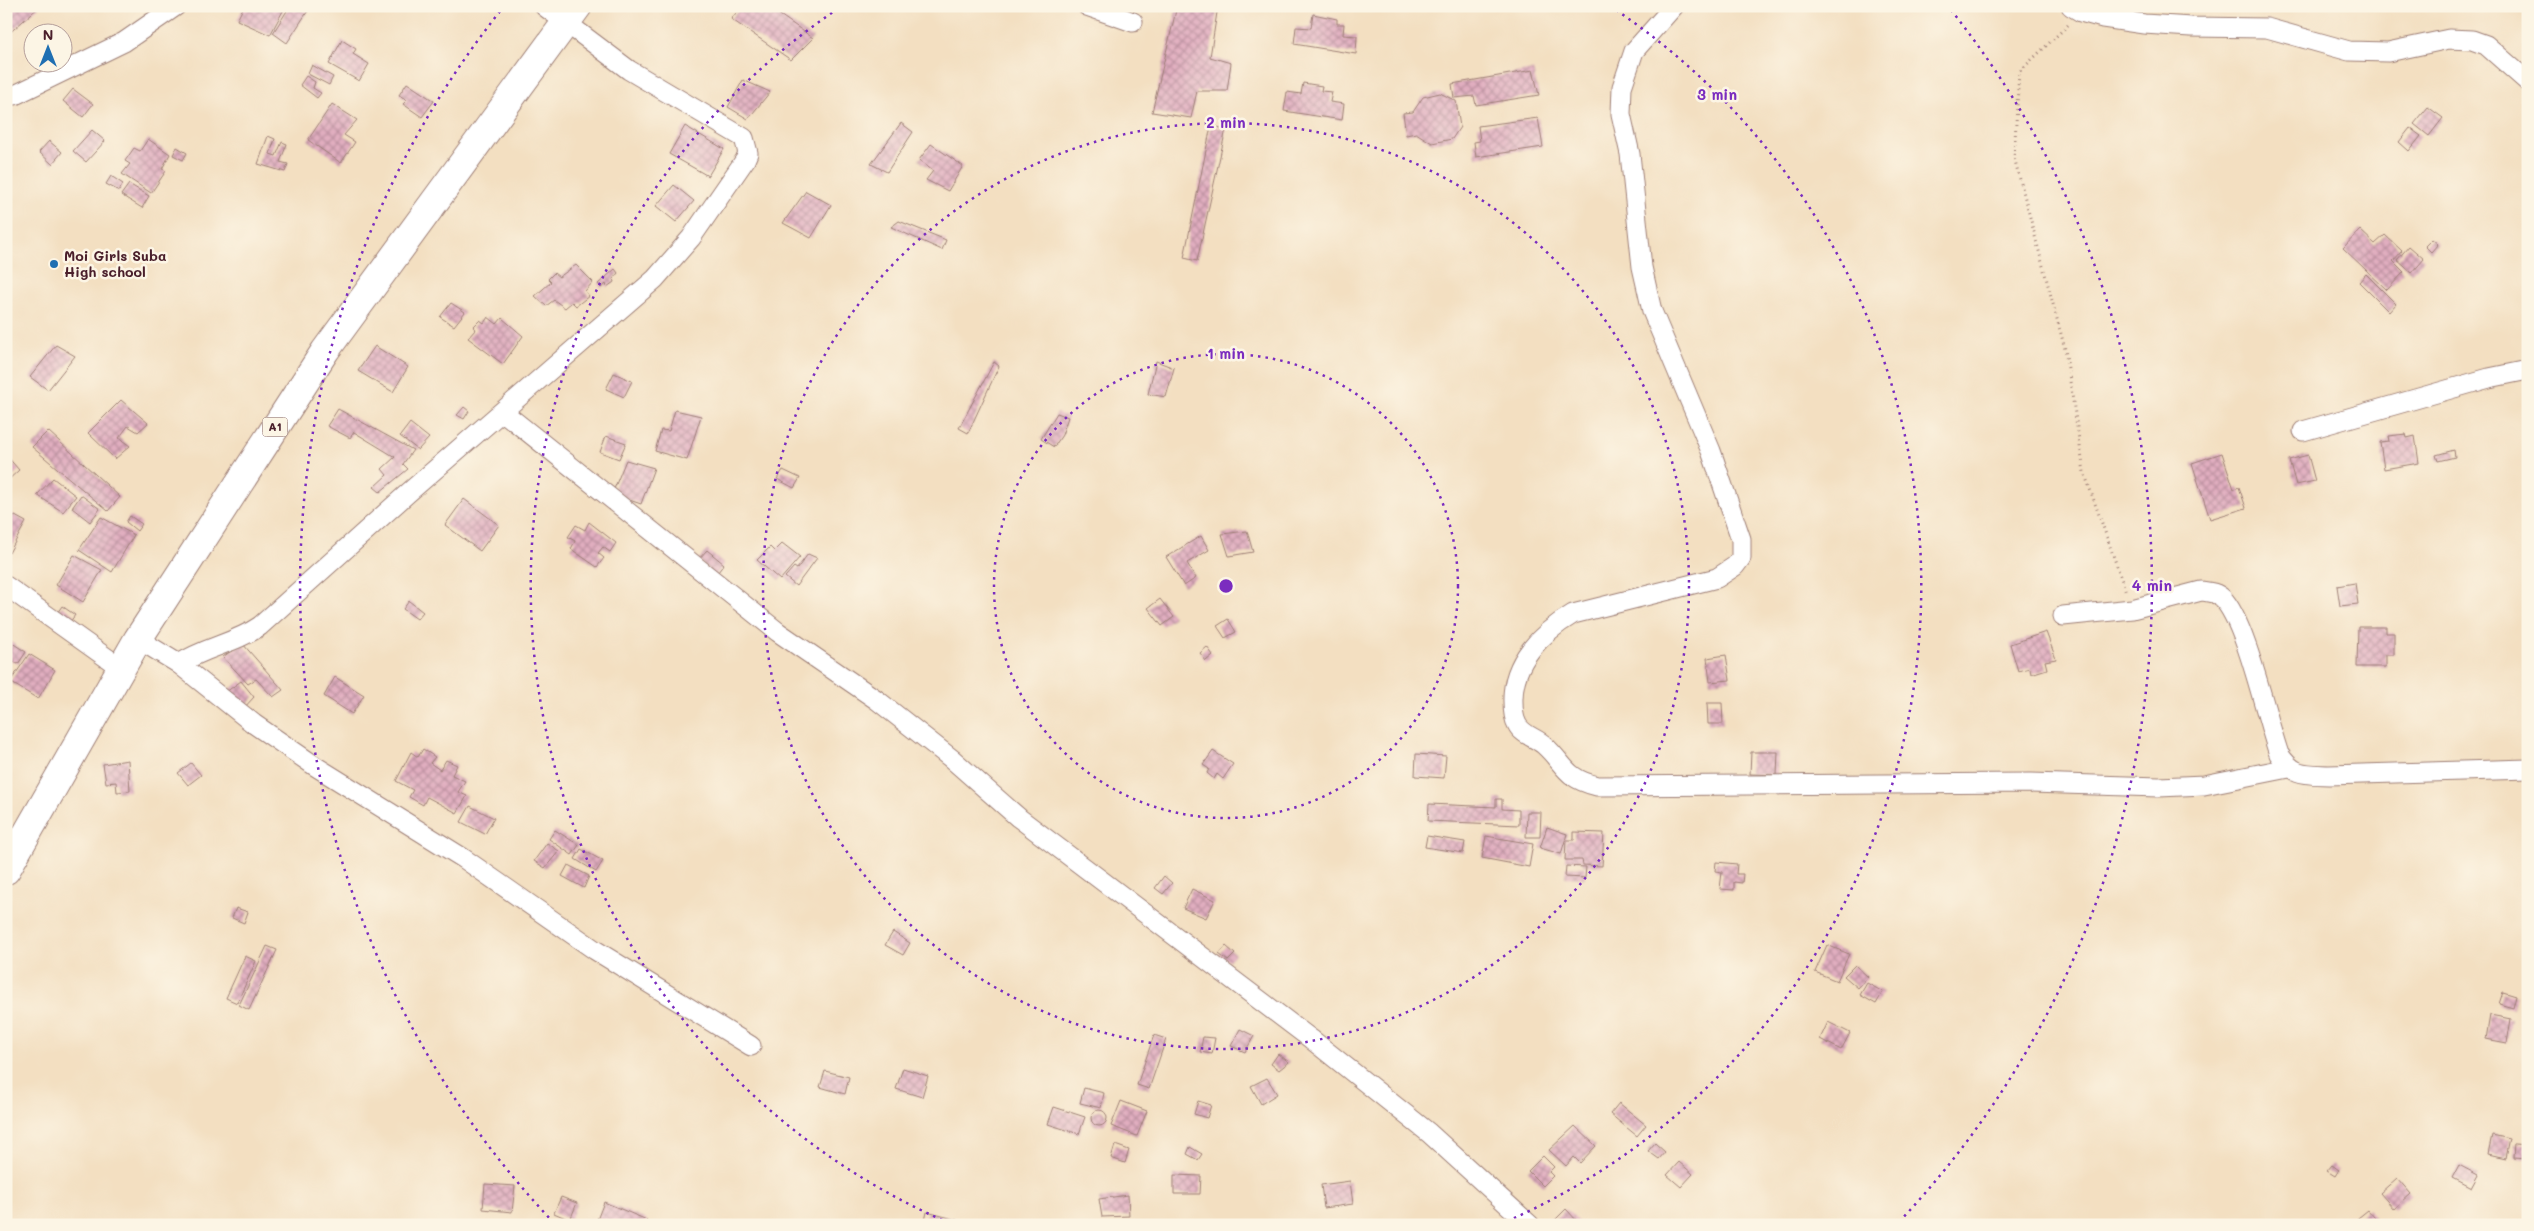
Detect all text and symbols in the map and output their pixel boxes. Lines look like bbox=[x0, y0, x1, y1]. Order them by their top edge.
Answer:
north arrow bbox=[22, 22, 72, 72]
text: N bbox=[43, 25, 53, 44]
text: 3 min bbox=[1697, 84, 1737, 104]
text: 2 min bbox=[1206, 112, 1246, 132]
place label: Moi Girls Suba High school bbox=[64, 246, 167, 281]
marker: Moi Girls Suba High school bbox=[48, 258, 60, 270]
text: 1 min bbox=[1207, 343, 1245, 363]
road number: A1 bbox=[262, 418, 288, 437]
text: 4 min bbox=[2132, 575, 2172, 595]
centre of rings bbox=[1217, 577, 1235, 595]

